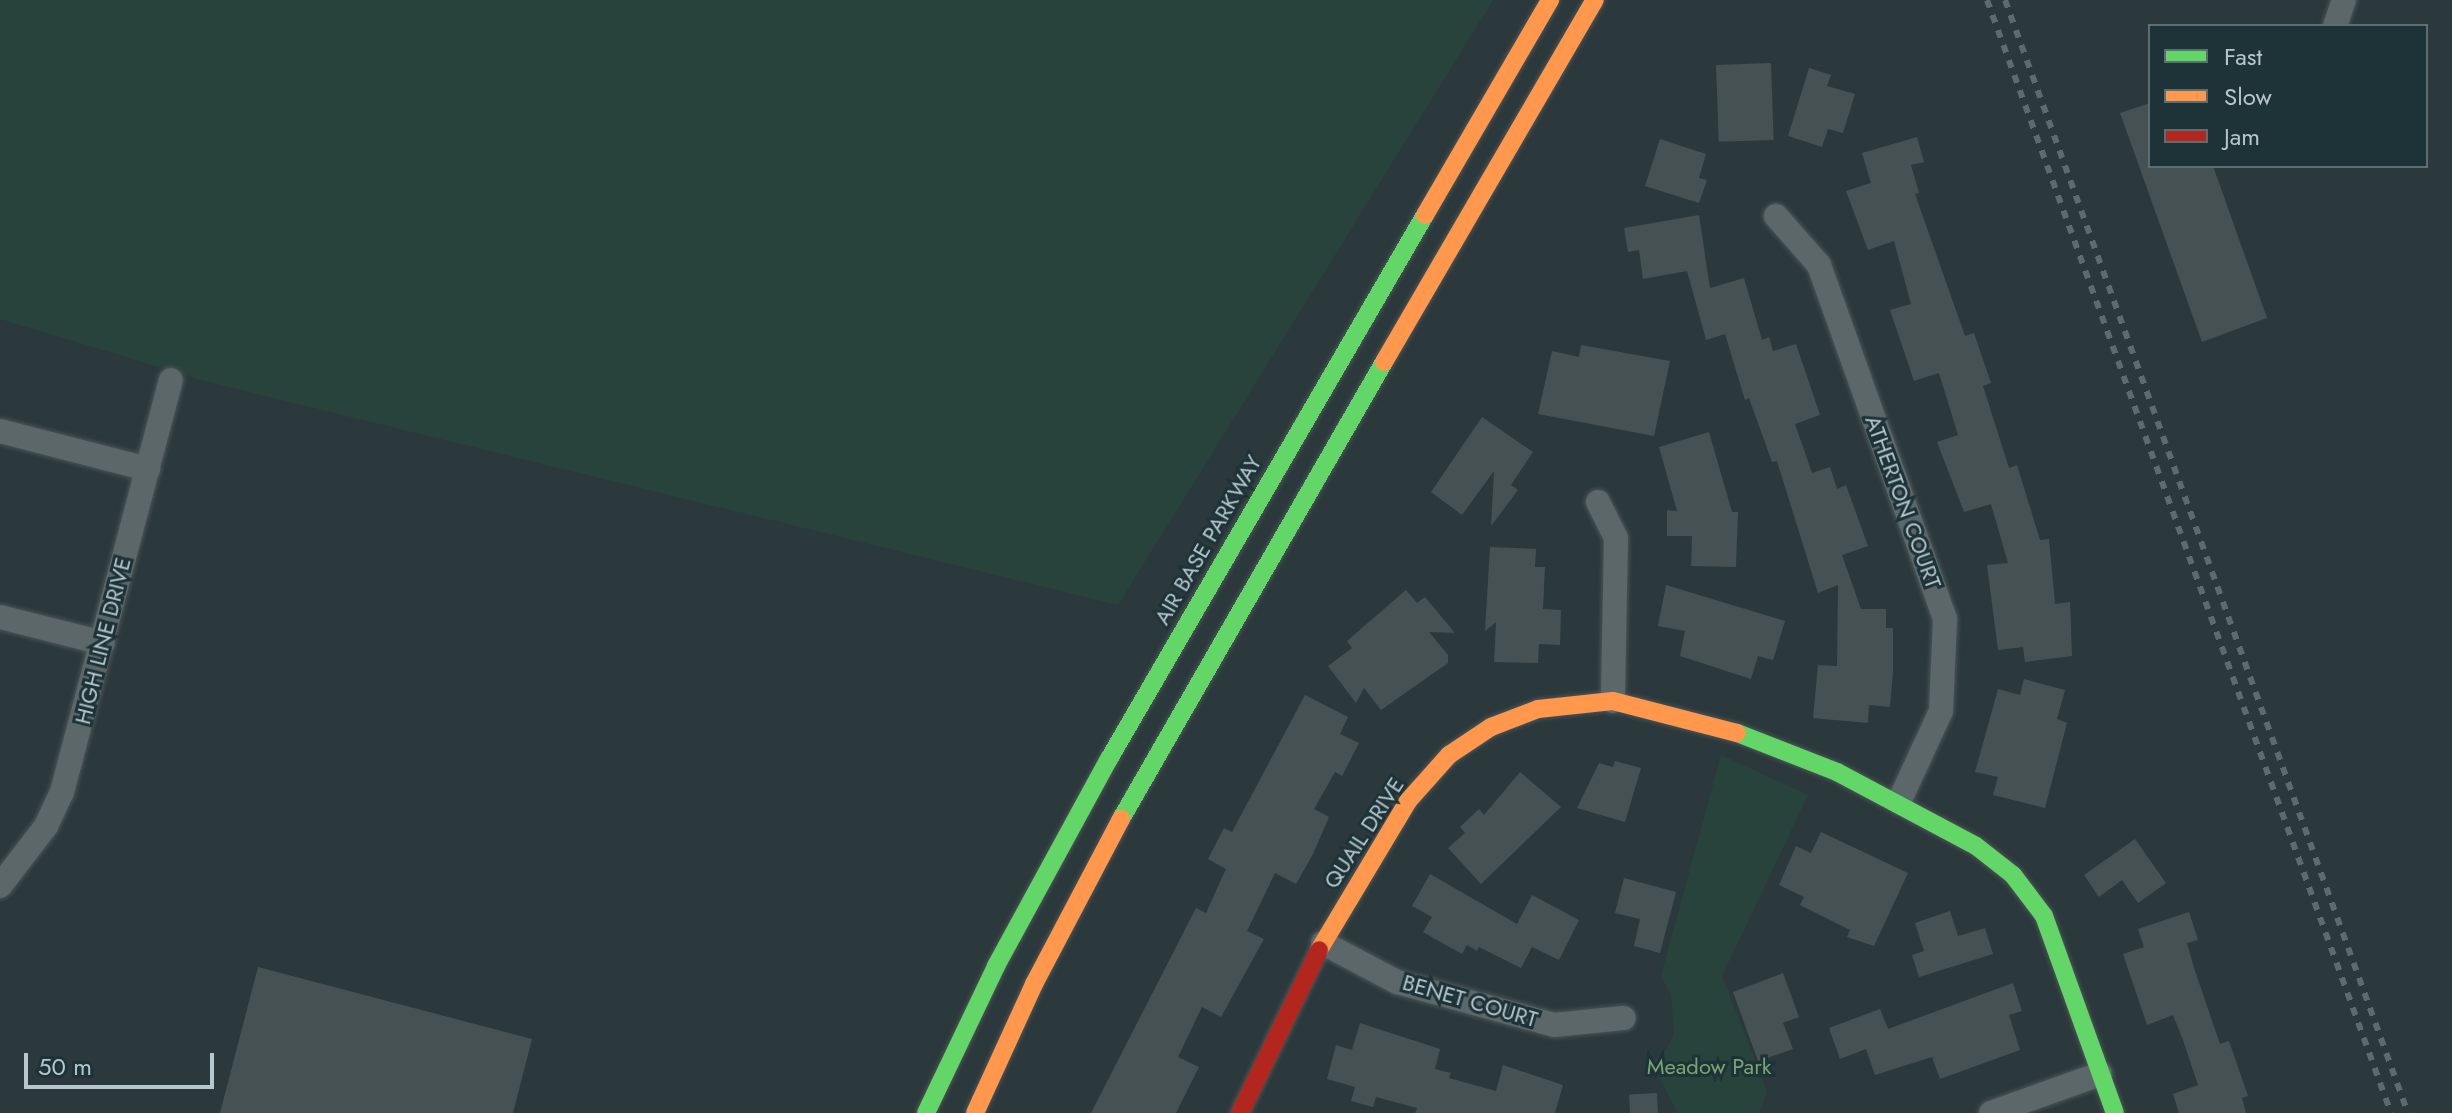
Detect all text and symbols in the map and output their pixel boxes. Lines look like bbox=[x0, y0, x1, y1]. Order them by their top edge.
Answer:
legend bbox=[2148, 24, 2428, 168]
text: Fast bbox=[2224, 39, 2262, 74]
text: Slow bbox=[2224, 79, 2272, 114]
text: Jam bbox=[2224, 119, 2260, 154]
street label: ATHERTON COURT bbox=[1859, 412, 1947, 592]
street label: AIR BASE PARKWAY bbox=[1149, 451, 1267, 629]
street label: HIGH LINE DRIVE bbox=[70, 555, 136, 727]
street label: QUAIL DRIVE bbox=[1318, 773, 1410, 893]
street label: BENET COURT bbox=[1399, 969, 1541, 1033]
scale bar bbox=[28, 1037, 218, 1087]
text: 50 m bbox=[38, 1049, 92, 1084]
park label: Meadow Park bbox=[1647, 1054, 1771, 1080]

